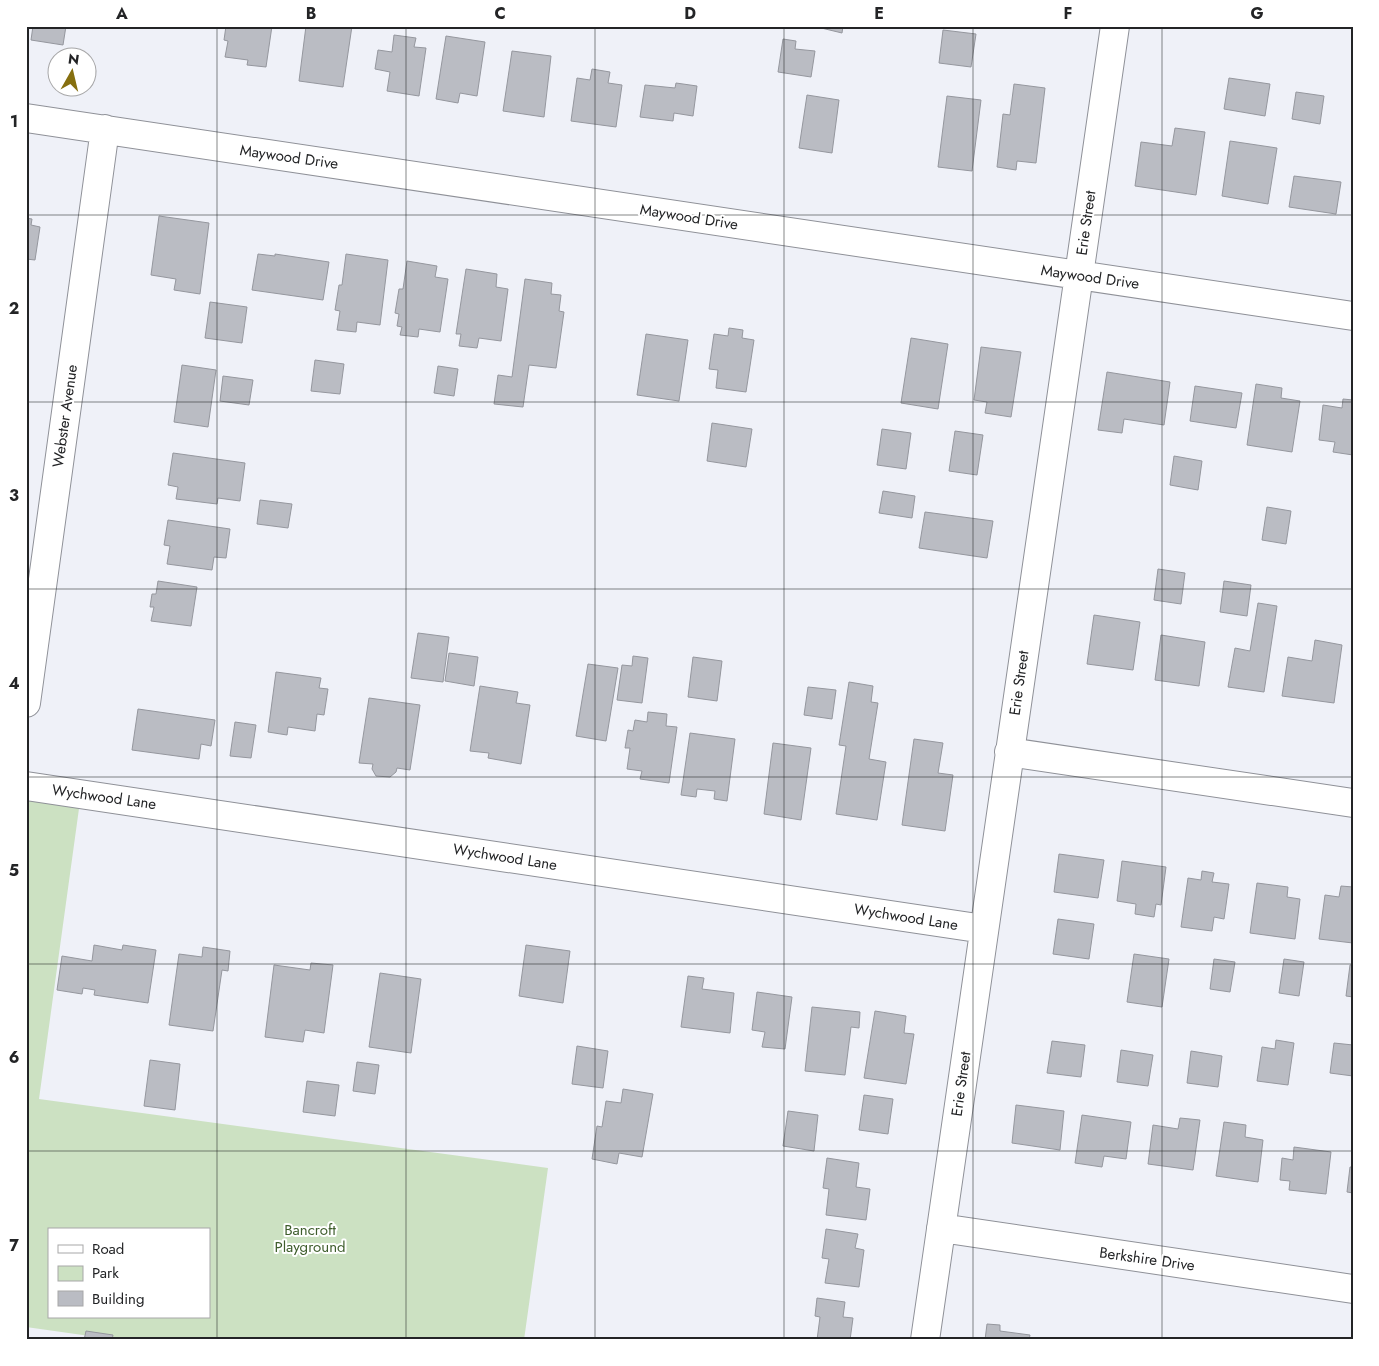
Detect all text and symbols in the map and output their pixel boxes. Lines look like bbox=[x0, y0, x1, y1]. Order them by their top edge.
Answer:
text: A bbox=[115, 2, 128, 25]
text: B bbox=[306, 2, 316, 25]
text: C bbox=[494, 2, 506, 25]
text: D bbox=[684, 2, 696, 25]
text: E bbox=[874, 2, 884, 25]
text: F bbox=[1064, 2, 1072, 25]
text: G bbox=[1250, 2, 1264, 25]
north arrow bbox=[48, 48, 98, 98]
text: N bbox=[67, 48, 81, 70]
text: 1 bbox=[10, 110, 18, 133]
street label: Maywood Drive bbox=[238, 139, 340, 175]
street label: Erie Street bbox=[1071, 189, 1101, 257]
street label: Maywood Drive bbox=[638, 198, 740, 236]
street label: Maywood Drive bbox=[1039, 259, 1141, 295]
text: 2 bbox=[9, 297, 19, 320]
street label: Webster Avenue bbox=[47, 363, 83, 469]
text: 3 bbox=[9, 484, 19, 507]
street label: Erie Street bbox=[1004, 649, 1034, 717]
text: 4 bbox=[8, 672, 20, 695]
street label: Wychwood Lane bbox=[50, 779, 158, 815]
street label: Wychwood Lane bbox=[451, 838, 559, 876]
text: 5 bbox=[9, 859, 19, 882]
street label: Wychwood Lane bbox=[852, 898, 960, 936]
text: 6 bbox=[9, 1046, 19, 1069]
street label: Erie Street bbox=[946, 1050, 976, 1118]
park label: Bancroft Playground bbox=[274, 1219, 346, 1258]
legend bbox=[48, 1228, 210, 1318]
text: 7 bbox=[9, 1234, 19, 1257]
text: Road bbox=[92, 1238, 124, 1260]
street label: Berkshire Drive bbox=[1098, 1241, 1196, 1277]
text: Park bbox=[92, 1262, 119, 1284]
text: Building bbox=[92, 1288, 144, 1310]

